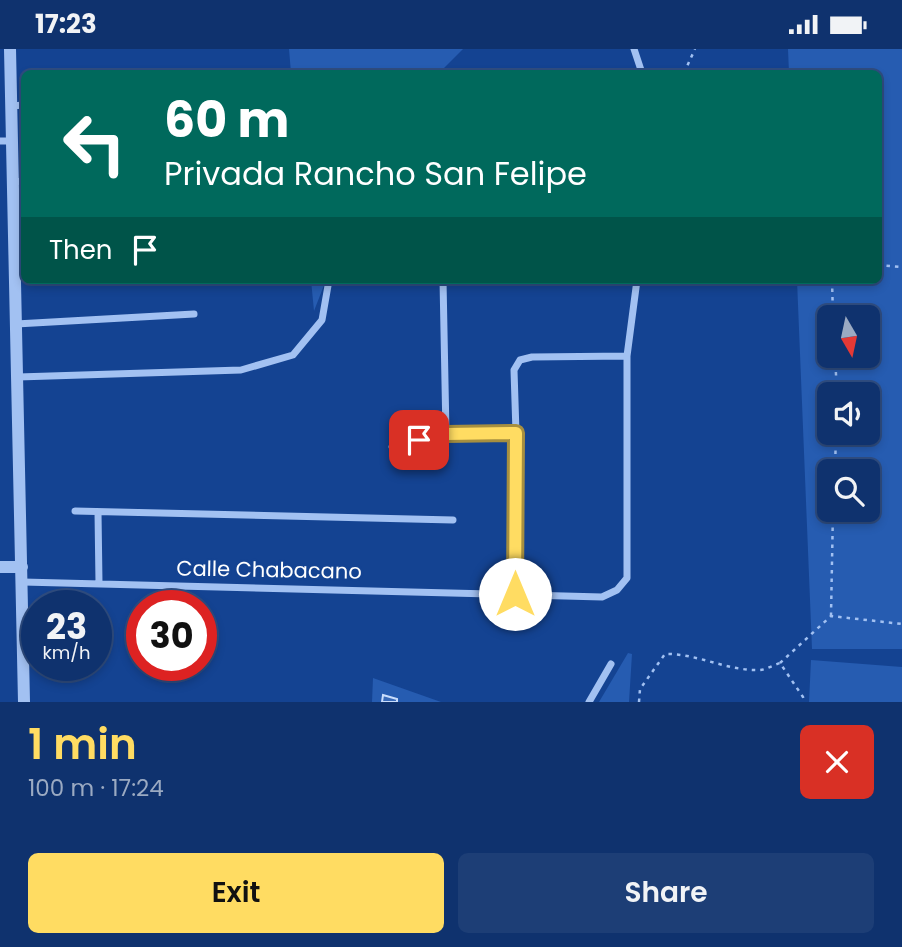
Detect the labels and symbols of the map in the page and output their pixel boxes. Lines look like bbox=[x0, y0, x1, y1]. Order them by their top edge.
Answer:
north arrow bbox=[817, 305, 880, 367]
pin bbox=[389, 410, 449, 470]
street label: Calle Chabacano bbox=[176, 553, 362, 586]
position arrow bbox=[478, 557, 552, 631]
speed limit sign: 30 bbox=[126, 590, 217, 681]

